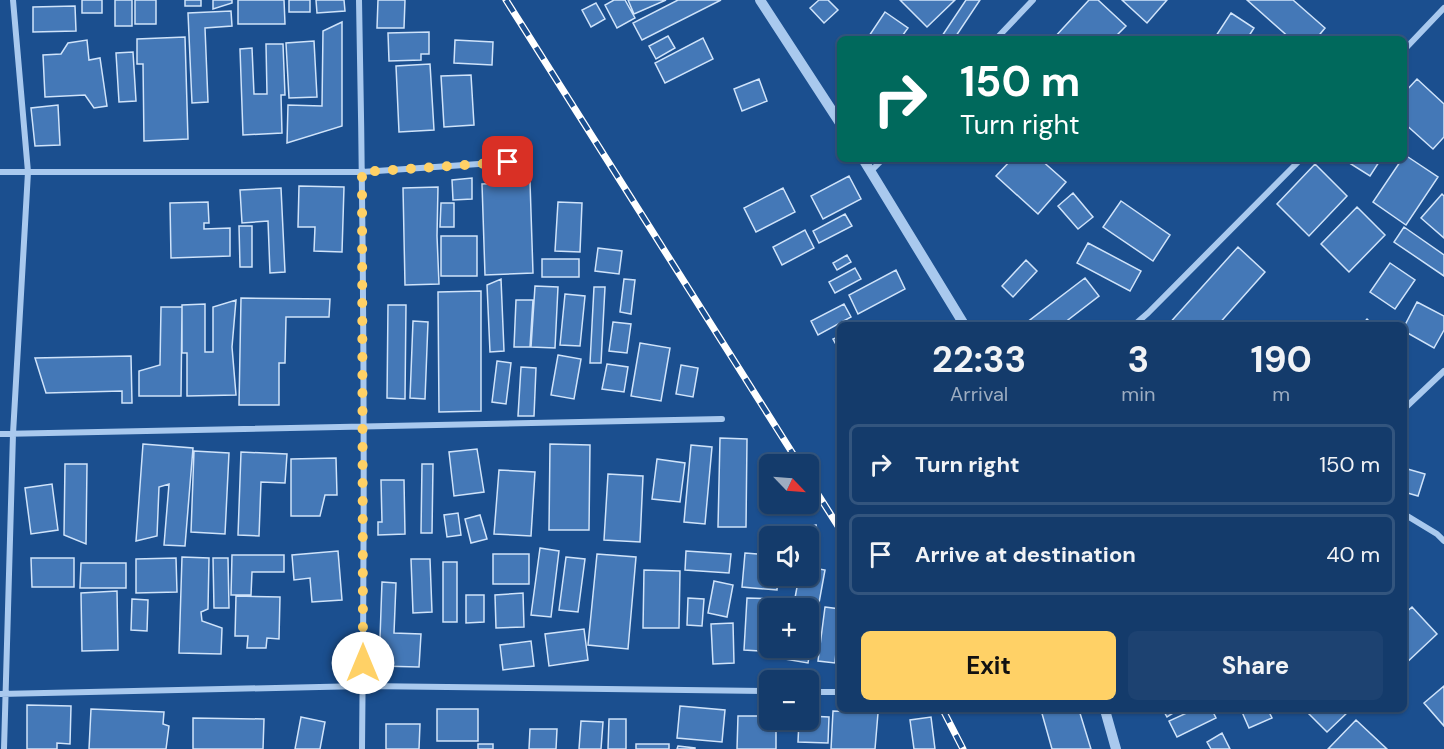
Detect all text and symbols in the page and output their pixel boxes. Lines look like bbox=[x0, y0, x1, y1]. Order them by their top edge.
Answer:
text: 150 m bbox=[960, 54, 1080, 109]
icon: right bbox=[861, 60, 939, 138]
text: Turn right bbox=[960, 107, 1080, 142]
pin bbox=[482, 136, 533, 187]
icon: arrive bbox=[491, 145, 524, 178]
text: 22:33 bbox=[932, 336, 1026, 383]
text: 3 bbox=[1128, 336, 1149, 383]
text: 190 bbox=[1251, 336, 1312, 383]
text: Arrival bbox=[950, 381, 1008, 407]
text: min bbox=[1121, 381, 1155, 407]
text: m bbox=[1272, 381, 1290, 407]
icon: right bbox=[864, 448, 897, 481]
text: Turn right bbox=[915, 450, 1020, 479]
text: 150 m bbox=[1319, 450, 1380, 479]
north arrow bbox=[759, 454, 819, 514]
map controls bbox=[759, 454, 819, 730]
button: sound bbox=[759, 526, 819, 586]
icon: arrive bbox=[864, 538, 897, 571]
text: Arrive at destination bbox=[915, 540, 1136, 569]
text: 40 m bbox=[1326, 540, 1380, 569]
button: + bbox=[759, 598, 819, 658]
position arrow bbox=[331, 631, 395, 695]
button: Exit bbox=[861, 631, 1116, 700]
button: Share bbox=[1128, 631, 1383, 700]
button: − bbox=[759, 670, 819, 730]

